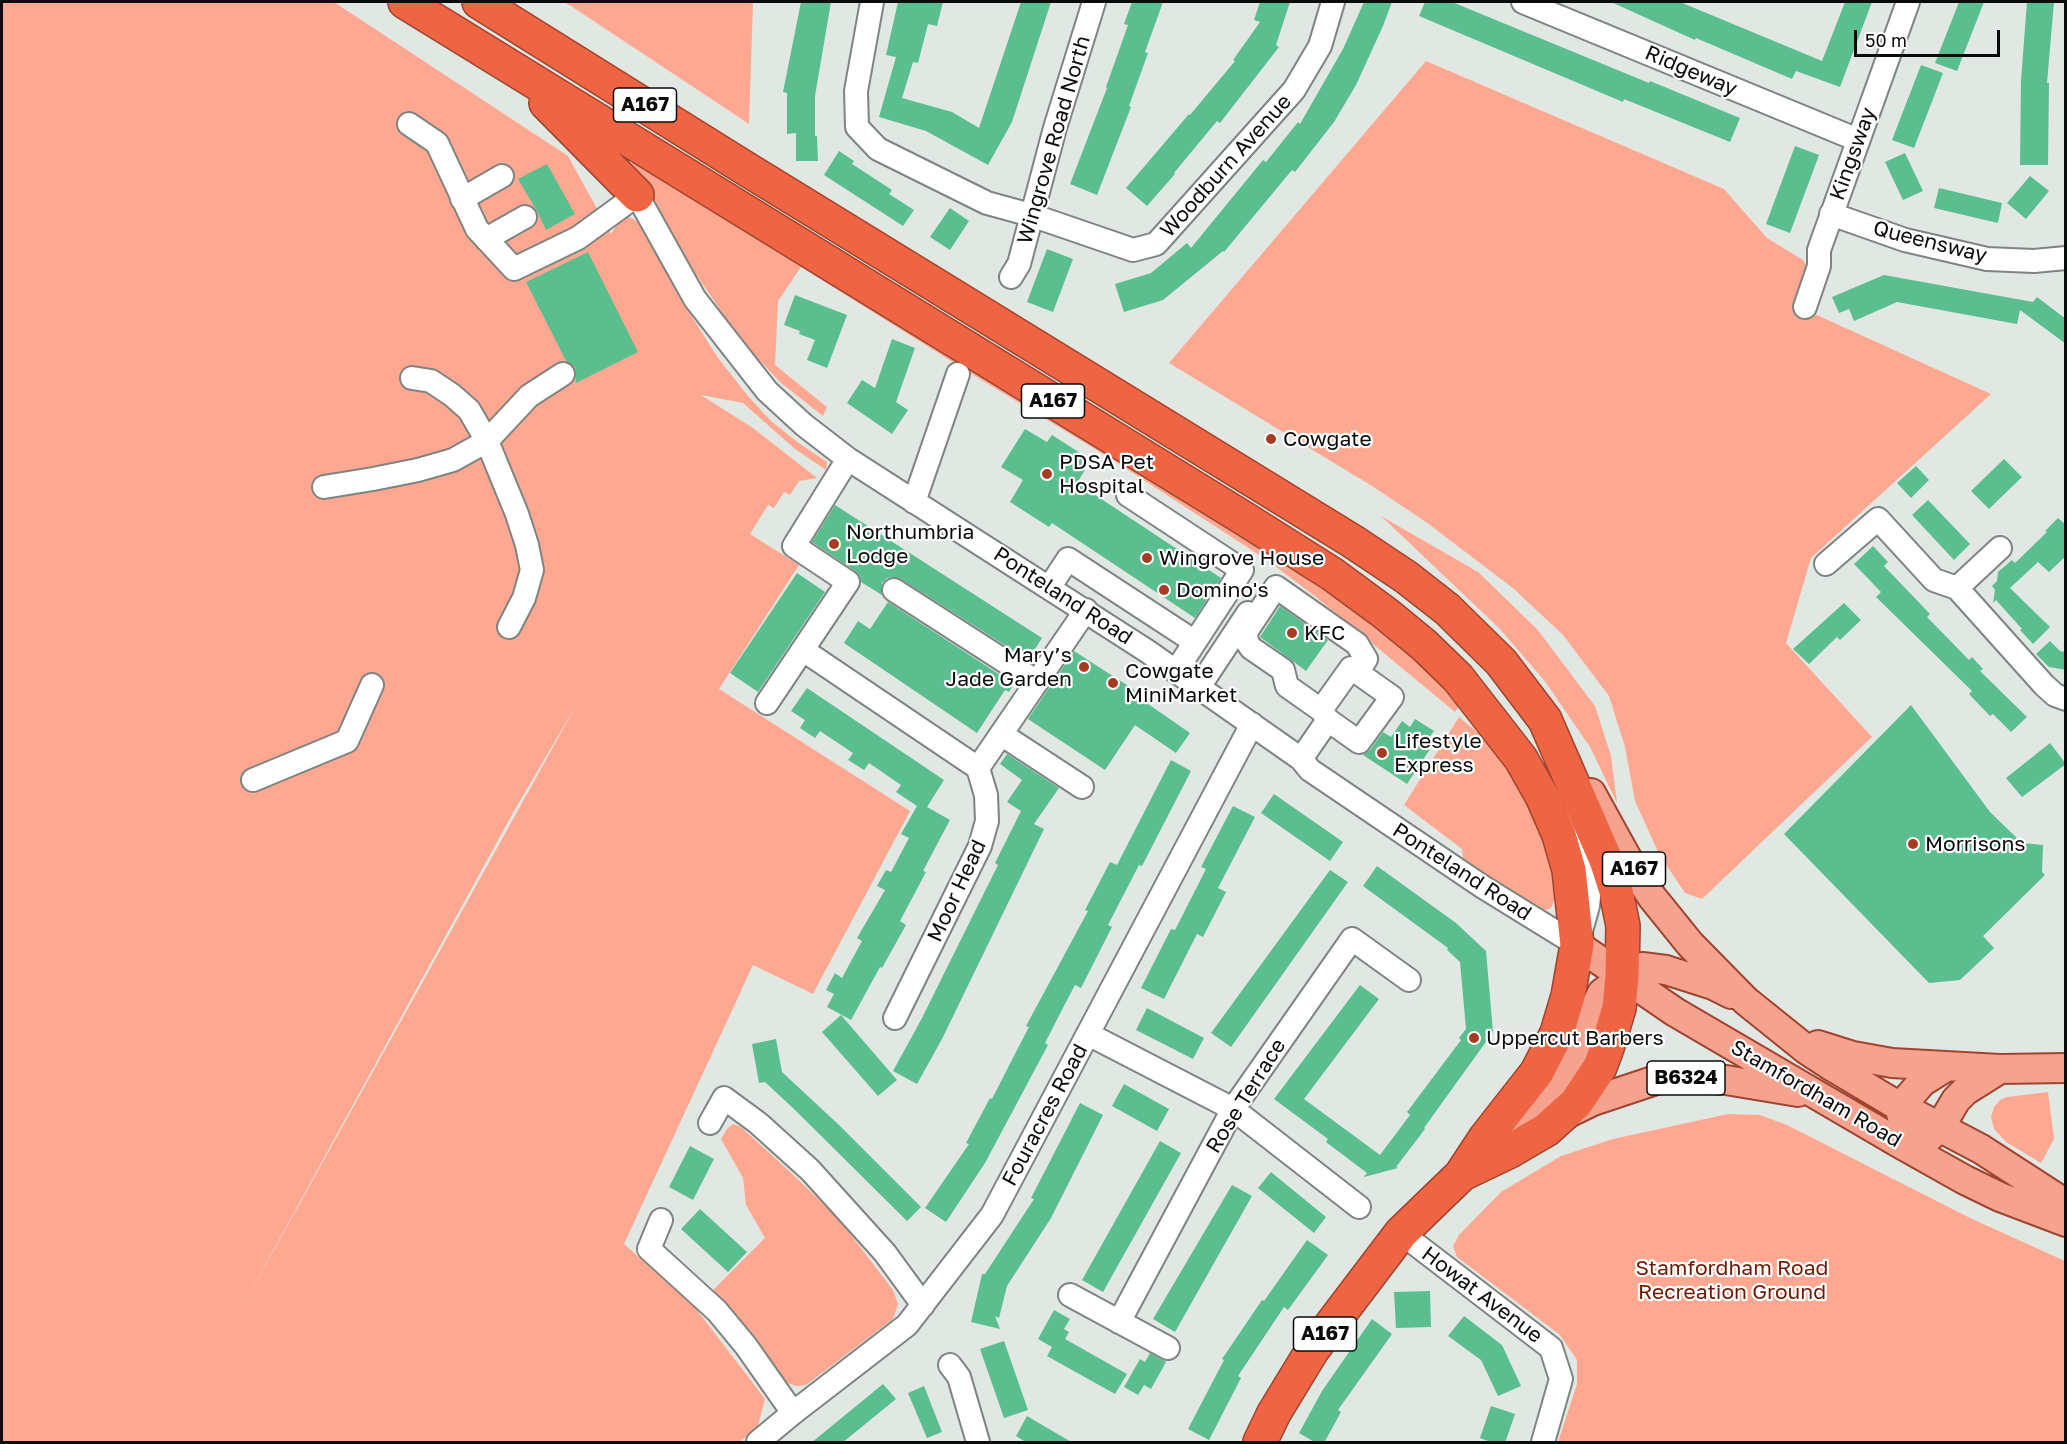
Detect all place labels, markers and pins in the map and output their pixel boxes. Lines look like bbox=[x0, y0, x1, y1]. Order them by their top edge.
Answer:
place label: Cowgate bbox=[1283, 426, 1372, 452]
marker: Cowgate bbox=[1264, 432, 1278, 446]
place label: PDSA Pet Hospital bbox=[1059, 449, 1154, 499]
marker: PDSA Pet Hospital bbox=[1040, 467, 1054, 481]
place label: Northumbria Lodge bbox=[846, 519, 974, 569]
marker: Northumbria Lodge bbox=[827, 537, 841, 551]
place label: Wingrove House bbox=[1159, 545, 1324, 571]
marker: Wingrove House bbox=[1140, 551, 1154, 565]
place label: Domino's bbox=[1176, 577, 1269, 603]
marker: Domino's bbox=[1157, 583, 1171, 597]
place label: KFC bbox=[1304, 620, 1345, 646]
marker: KFC bbox=[1285, 626, 1299, 640]
place label: Mary’s Jade Garden bbox=[945, 642, 1072, 692]
place label: Cowgate MiniMarket bbox=[1125, 658, 1237, 708]
marker: Mary’s Jade Garden bbox=[1077, 660, 1091, 674]
marker: Cowgate MiniMarket bbox=[1106, 676, 1120, 690]
place label: Lifestyle Express bbox=[1394, 728, 1482, 778]
marker: Lifestyle Express bbox=[1375, 746, 1389, 760]
place label: Morrisons bbox=[1925, 831, 2025, 857]
marker: Morrisons bbox=[1906, 837, 1920, 851]
place label: Uppercut Barbers bbox=[1486, 1025, 1664, 1051]
marker: Uppercut Barbers bbox=[1467, 1031, 1481, 1045]

